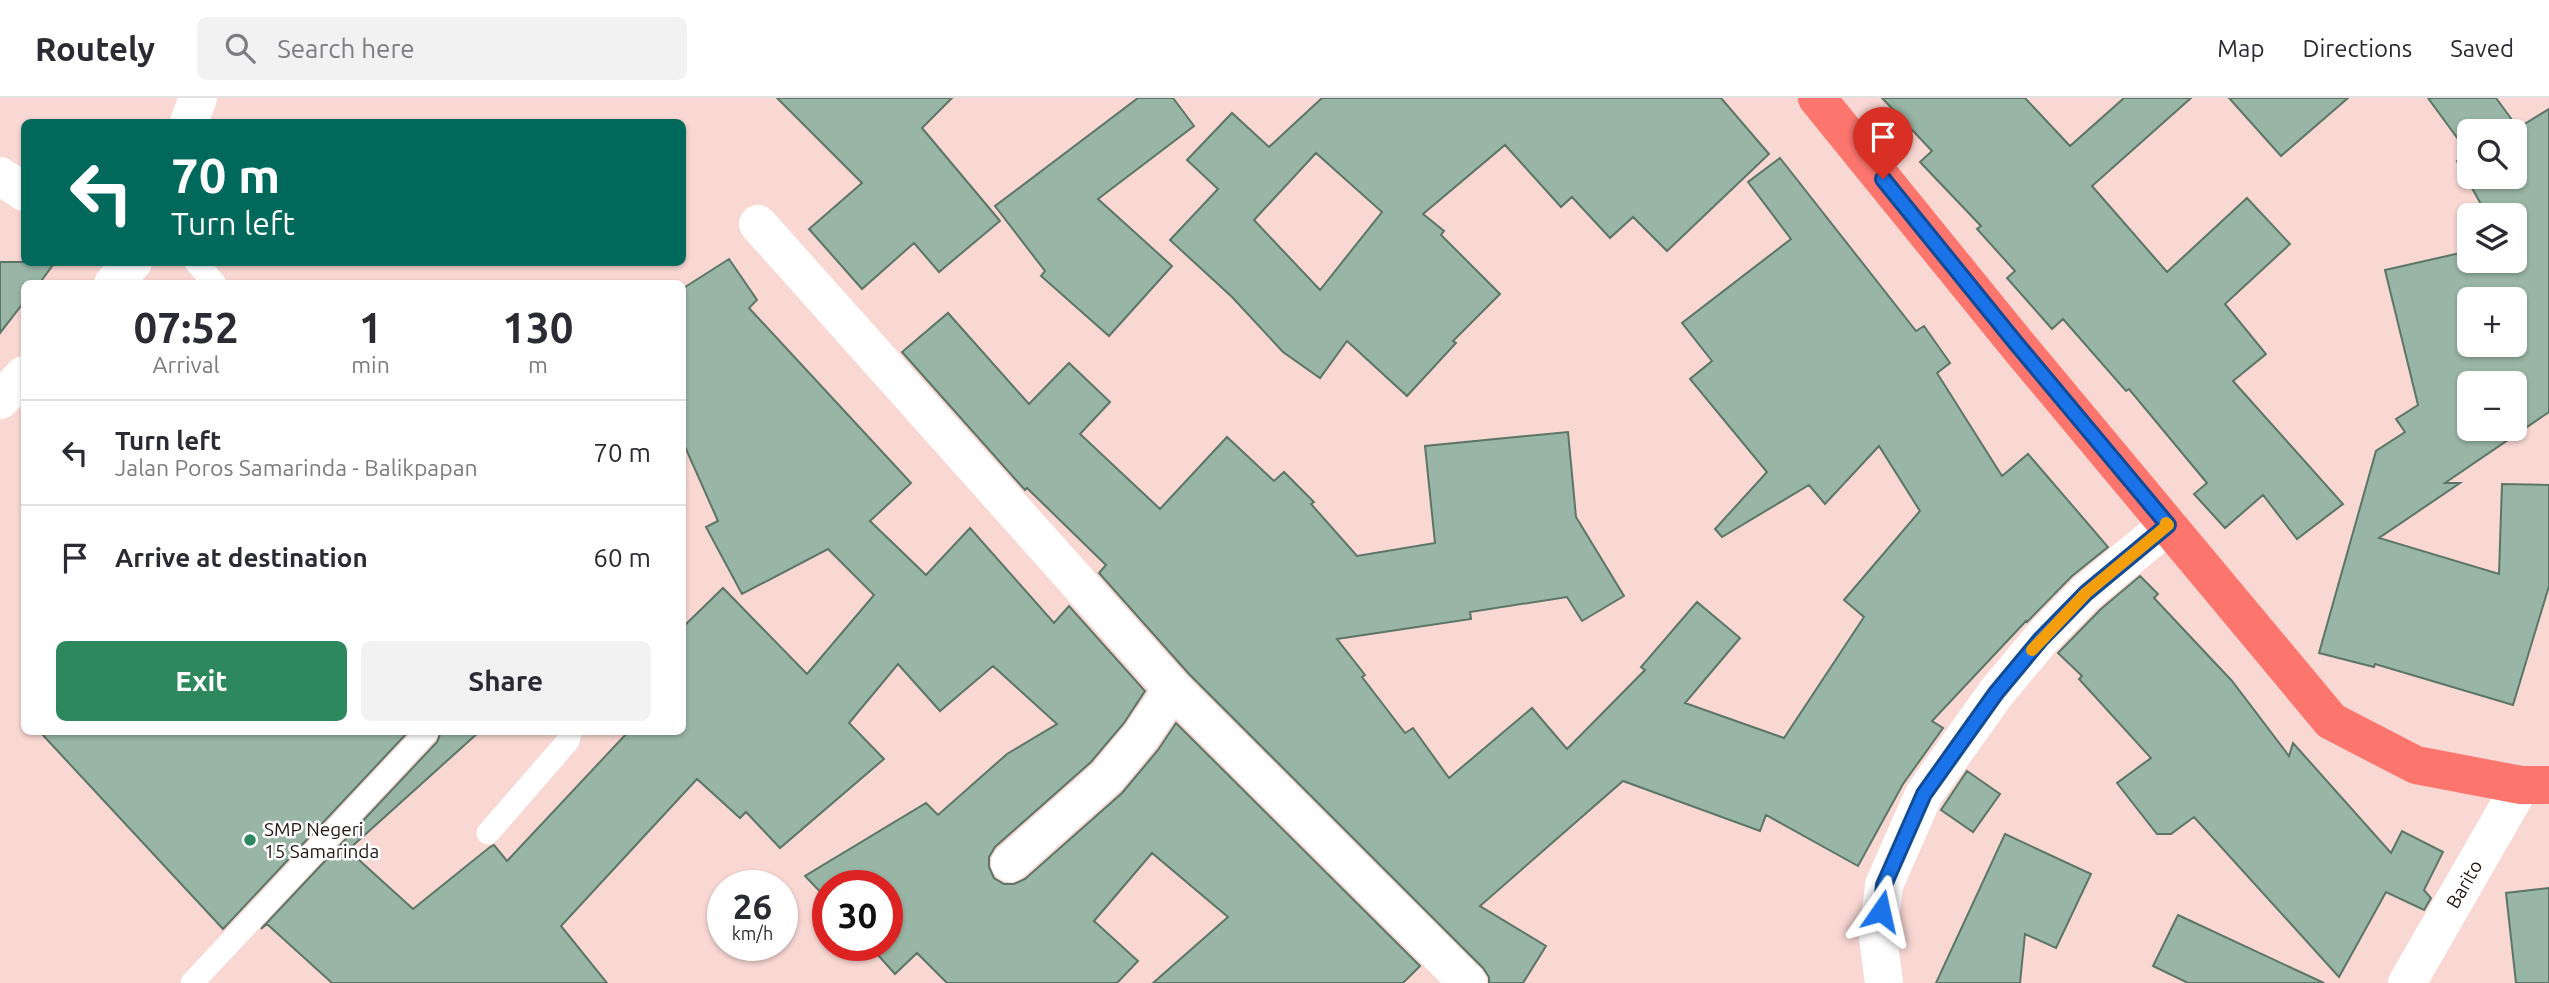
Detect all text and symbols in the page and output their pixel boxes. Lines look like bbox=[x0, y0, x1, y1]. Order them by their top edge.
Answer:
search box bbox=[197, 17, 687, 80]
icon: search bbox=[221, 29, 259, 67]
text: Routely bbox=[35, 30, 155, 67]
text: Search here bbox=[277, 34, 415, 63]
text: Map bbox=[2217, 35, 2264, 62]
text: Directions bbox=[2302, 35, 2412, 62]
text: Saved bbox=[2450, 35, 2514, 62]
pin bbox=[1853, 107, 1913, 179]
icon: arrive bbox=[1864, 118, 1902, 156]
map controls bbox=[2457, 119, 2527, 441]
button: search bbox=[2457, 119, 2527, 189]
icon: left bbox=[56, 147, 147, 238]
text: 70 m bbox=[171, 147, 280, 202]
button: layers bbox=[2457, 203, 2527, 273]
text: Turn left bbox=[171, 205, 295, 241]
button: + bbox=[2457, 287, 2527, 357]
text: 07:52 bbox=[134, 304, 239, 351]
text: 1 bbox=[359, 304, 382, 351]
text: 130 bbox=[502, 304, 573, 351]
text: Arrival bbox=[153, 352, 220, 377]
text: min bbox=[351, 352, 390, 377]
text: m bbox=[528, 352, 548, 377]
button: − bbox=[2457, 371, 2527, 441]
text: Turn left bbox=[115, 426, 221, 455]
icon: left bbox=[56, 434, 94, 472]
text: 70 m bbox=[593, 438, 651, 467]
text: Jalan Poros Samarinda - Balikpapan bbox=[115, 455, 478, 480]
icon: arrive bbox=[56, 539, 94, 577]
text: Arrive at destination bbox=[115, 543, 368, 572]
text: 60 m bbox=[593, 543, 651, 572]
button: Exit bbox=[56, 641, 347, 721]
button: Share bbox=[361, 641, 651, 721]
place label: SMP Negeri 15 Samarinda bbox=[264, 818, 379, 862]
marker: SMP Negeri 15 Samarinda bbox=[242, 832, 258, 848]
street label: Barito bbox=[2441, 856, 2487, 912]
speed limit sign: 30 bbox=[812, 870, 903, 961]
position arrow bbox=[1844, 874, 1918, 948]
text: 26 bbox=[733, 886, 772, 926]
text: km/h bbox=[732, 923, 773, 943]

